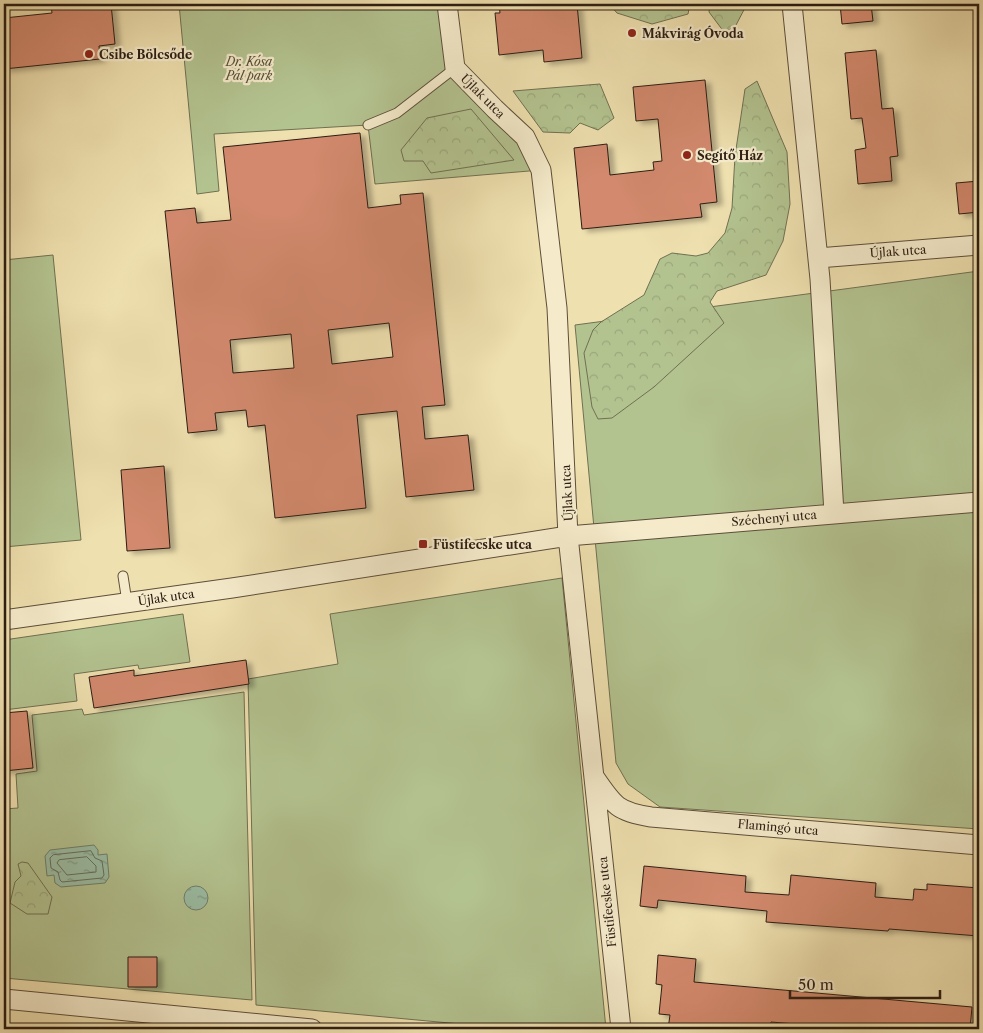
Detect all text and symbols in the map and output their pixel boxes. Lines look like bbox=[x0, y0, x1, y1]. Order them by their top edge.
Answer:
place label: Mákvirág Óvoda bbox=[642, 25, 745, 41]
marker: Mákvirág Óvoda bbox=[626, 27, 638, 39]
place label: Csibe Bölcsőde bbox=[99, 47, 192, 62]
marker: Csibe Bölcsőde bbox=[83, 48, 95, 60]
park label: Dr. Kósa Pál park bbox=[225, 54, 273, 83]
street label: Újlak utca bbox=[458, 70, 510, 122]
place label: Segítő Ház bbox=[697, 148, 763, 163]
marker: Segítő Ház bbox=[681, 149, 693, 161]
street label: Újlak utca bbox=[869, 240, 927, 260]
street label: Újlak utca bbox=[557, 464, 576, 522]
street label: Széchenyi utca bbox=[731, 507, 818, 529]
place label: Füstifecske utca bbox=[433, 537, 533, 552]
marker: Füstifecske utca bbox=[417, 538, 429, 550]
street label: Újlak utca bbox=[137, 585, 196, 608]
street label: Flamingó utca bbox=[737, 816, 820, 838]
street label: Füstifecske utca bbox=[595, 855, 619, 948]
scale bar bbox=[790, 968, 940, 1000]
text: 50 m bbox=[798, 975, 834, 994]

